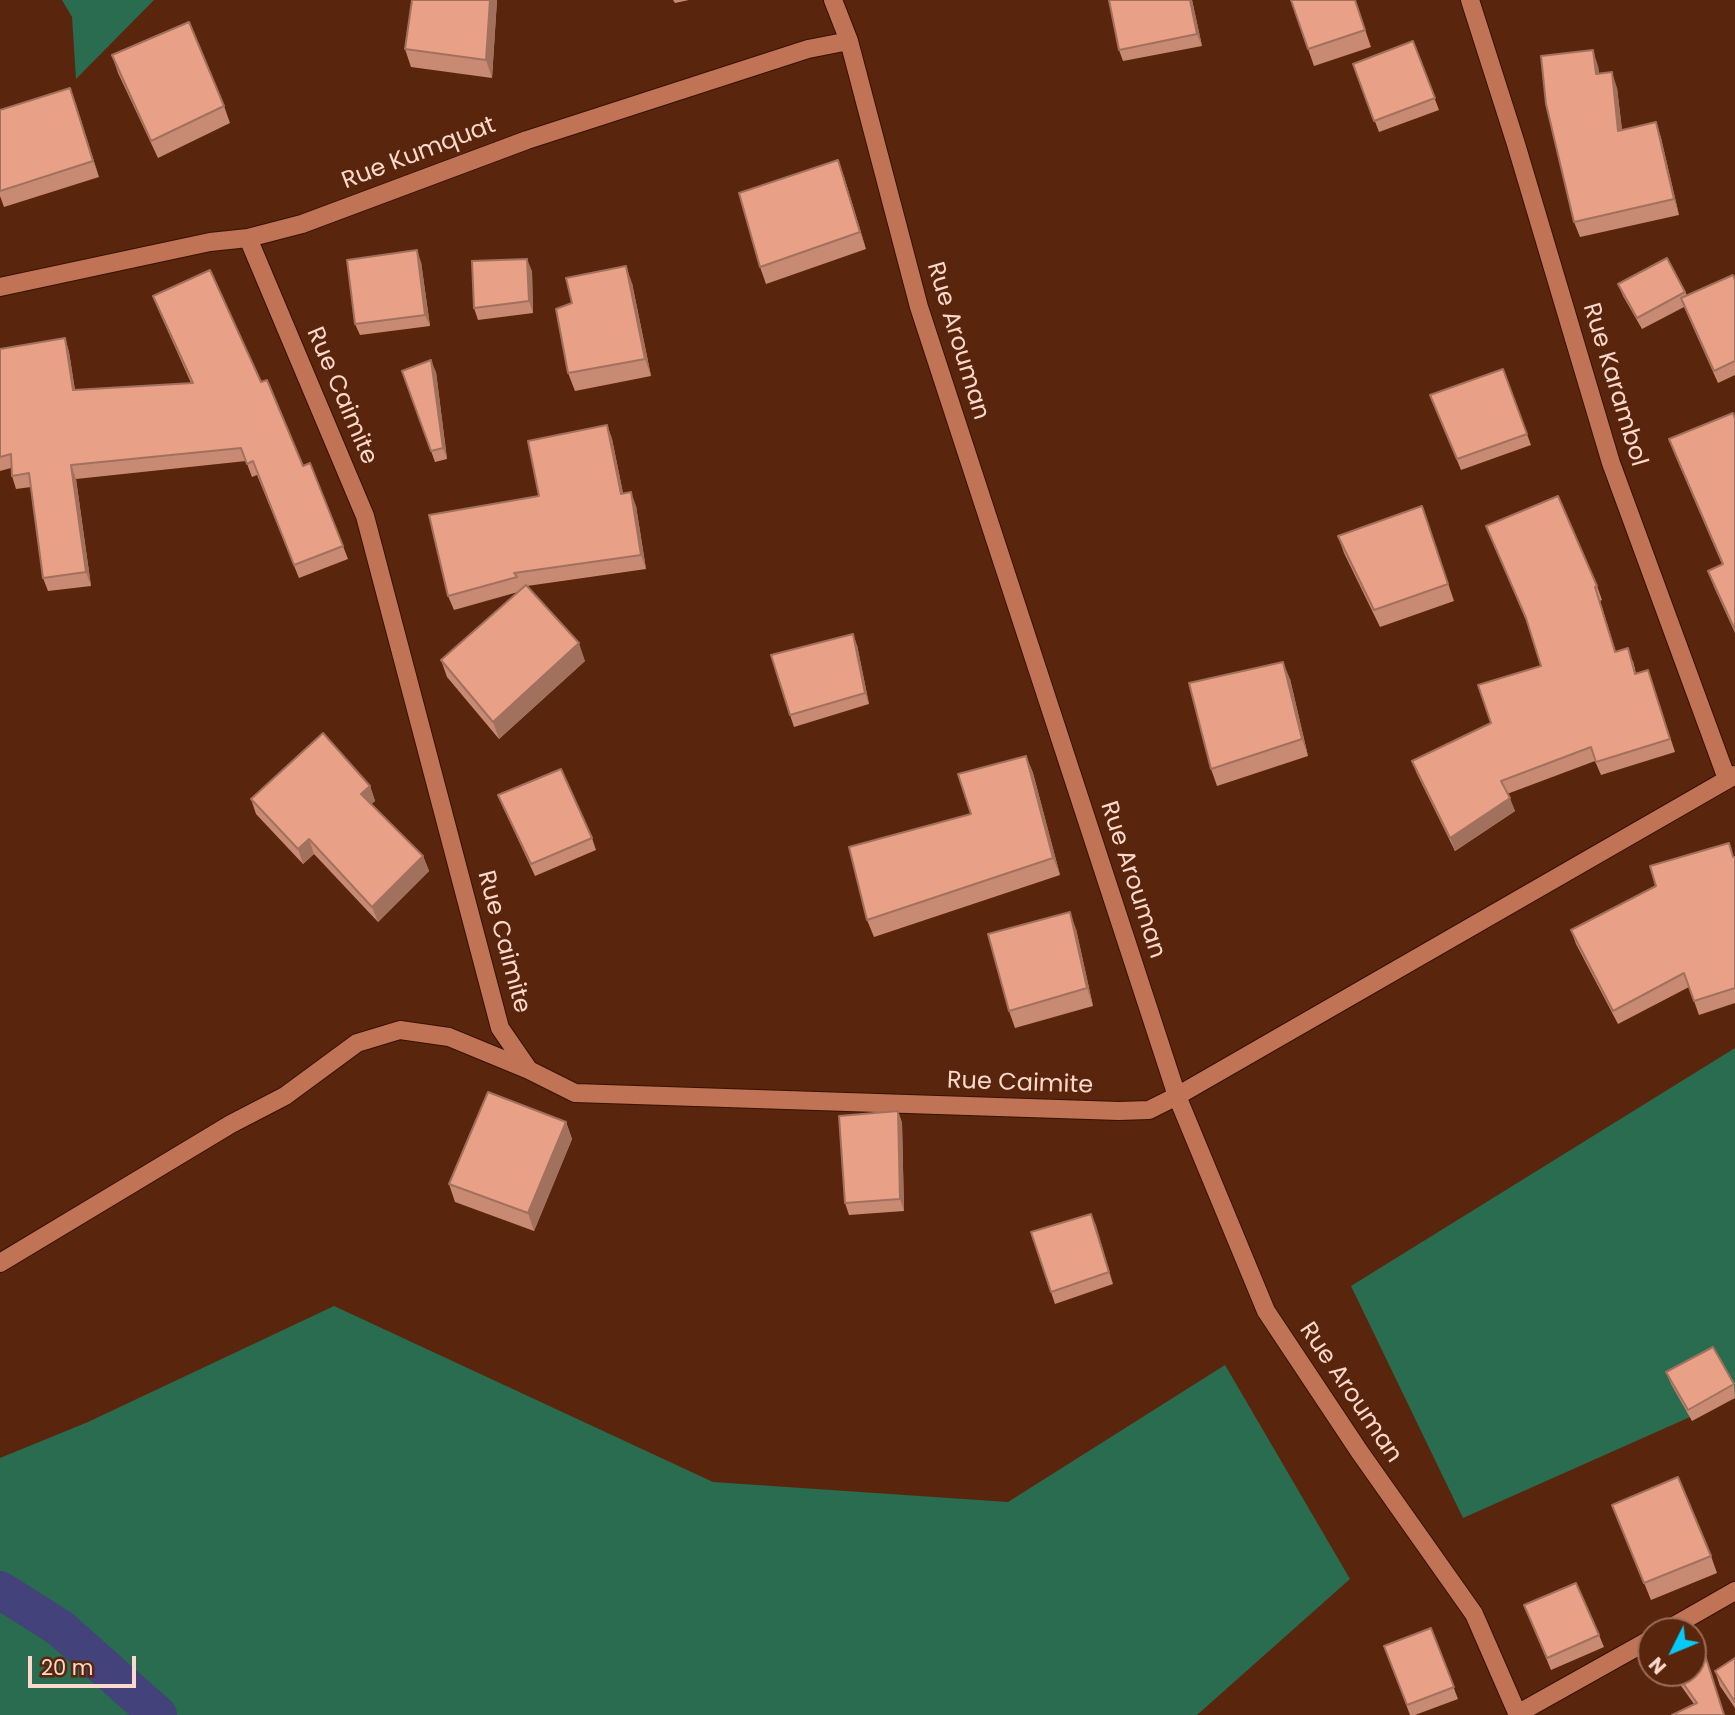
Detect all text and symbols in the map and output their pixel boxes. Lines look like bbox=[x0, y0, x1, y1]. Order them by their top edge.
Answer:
street label: Rue Kumquat bbox=[338, 111, 500, 197]
street label: Rue Arouman bbox=[919, 259, 995, 423]
street label: Rue Karambol bbox=[1575, 300, 1653, 470]
street label: Rue Caimite bbox=[299, 323, 383, 469]
street label: Rue Arouman bbox=[1093, 798, 1171, 962]
street label: Rue Caimite bbox=[470, 868, 536, 1016]
street label: Rue Caimite bbox=[946, 1067, 1094, 1101]
street label: Rue Arouman bbox=[1292, 1317, 1408, 1469]
north arrow bbox=[1637, 1617, 1707, 1687]
scale bar bbox=[32, 1642, 140, 1686]
text: N bbox=[1643, 1651, 1672, 1680]
text: 20 m bbox=[41, 1653, 94, 1682]

